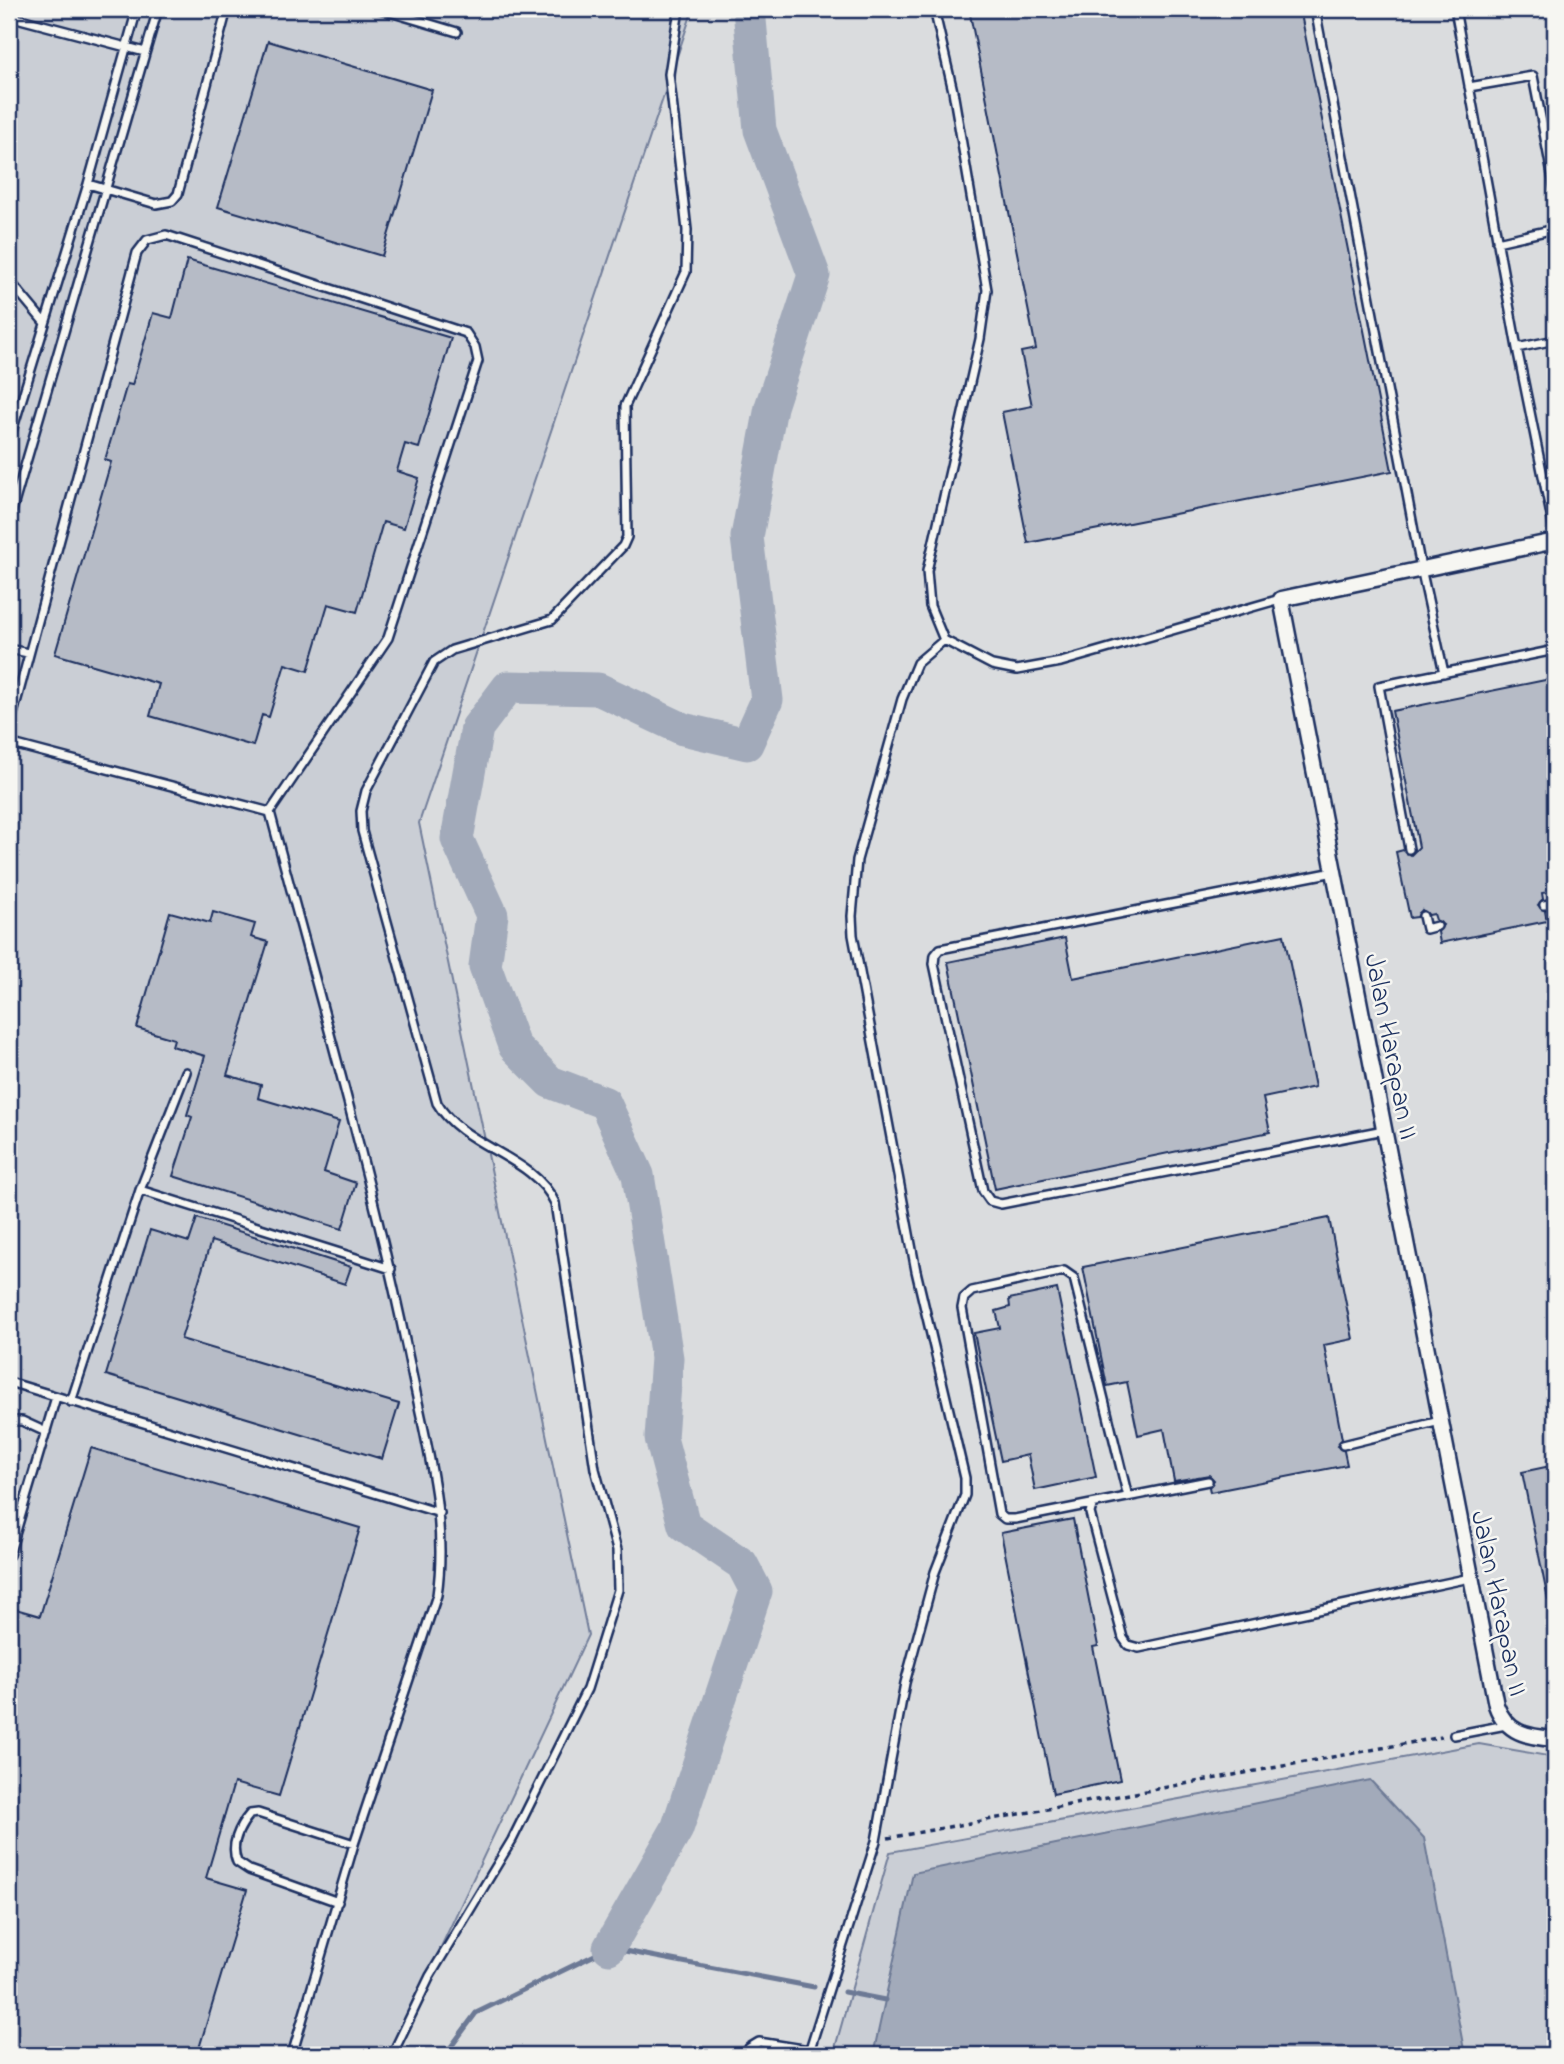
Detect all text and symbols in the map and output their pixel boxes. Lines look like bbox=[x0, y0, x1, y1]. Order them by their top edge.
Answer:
street label: Jalan Harapan II bbox=[1351, 950, 1428, 1143]
street label: Jalan Harapan II bbox=[1458, 1507, 1537, 1700]

